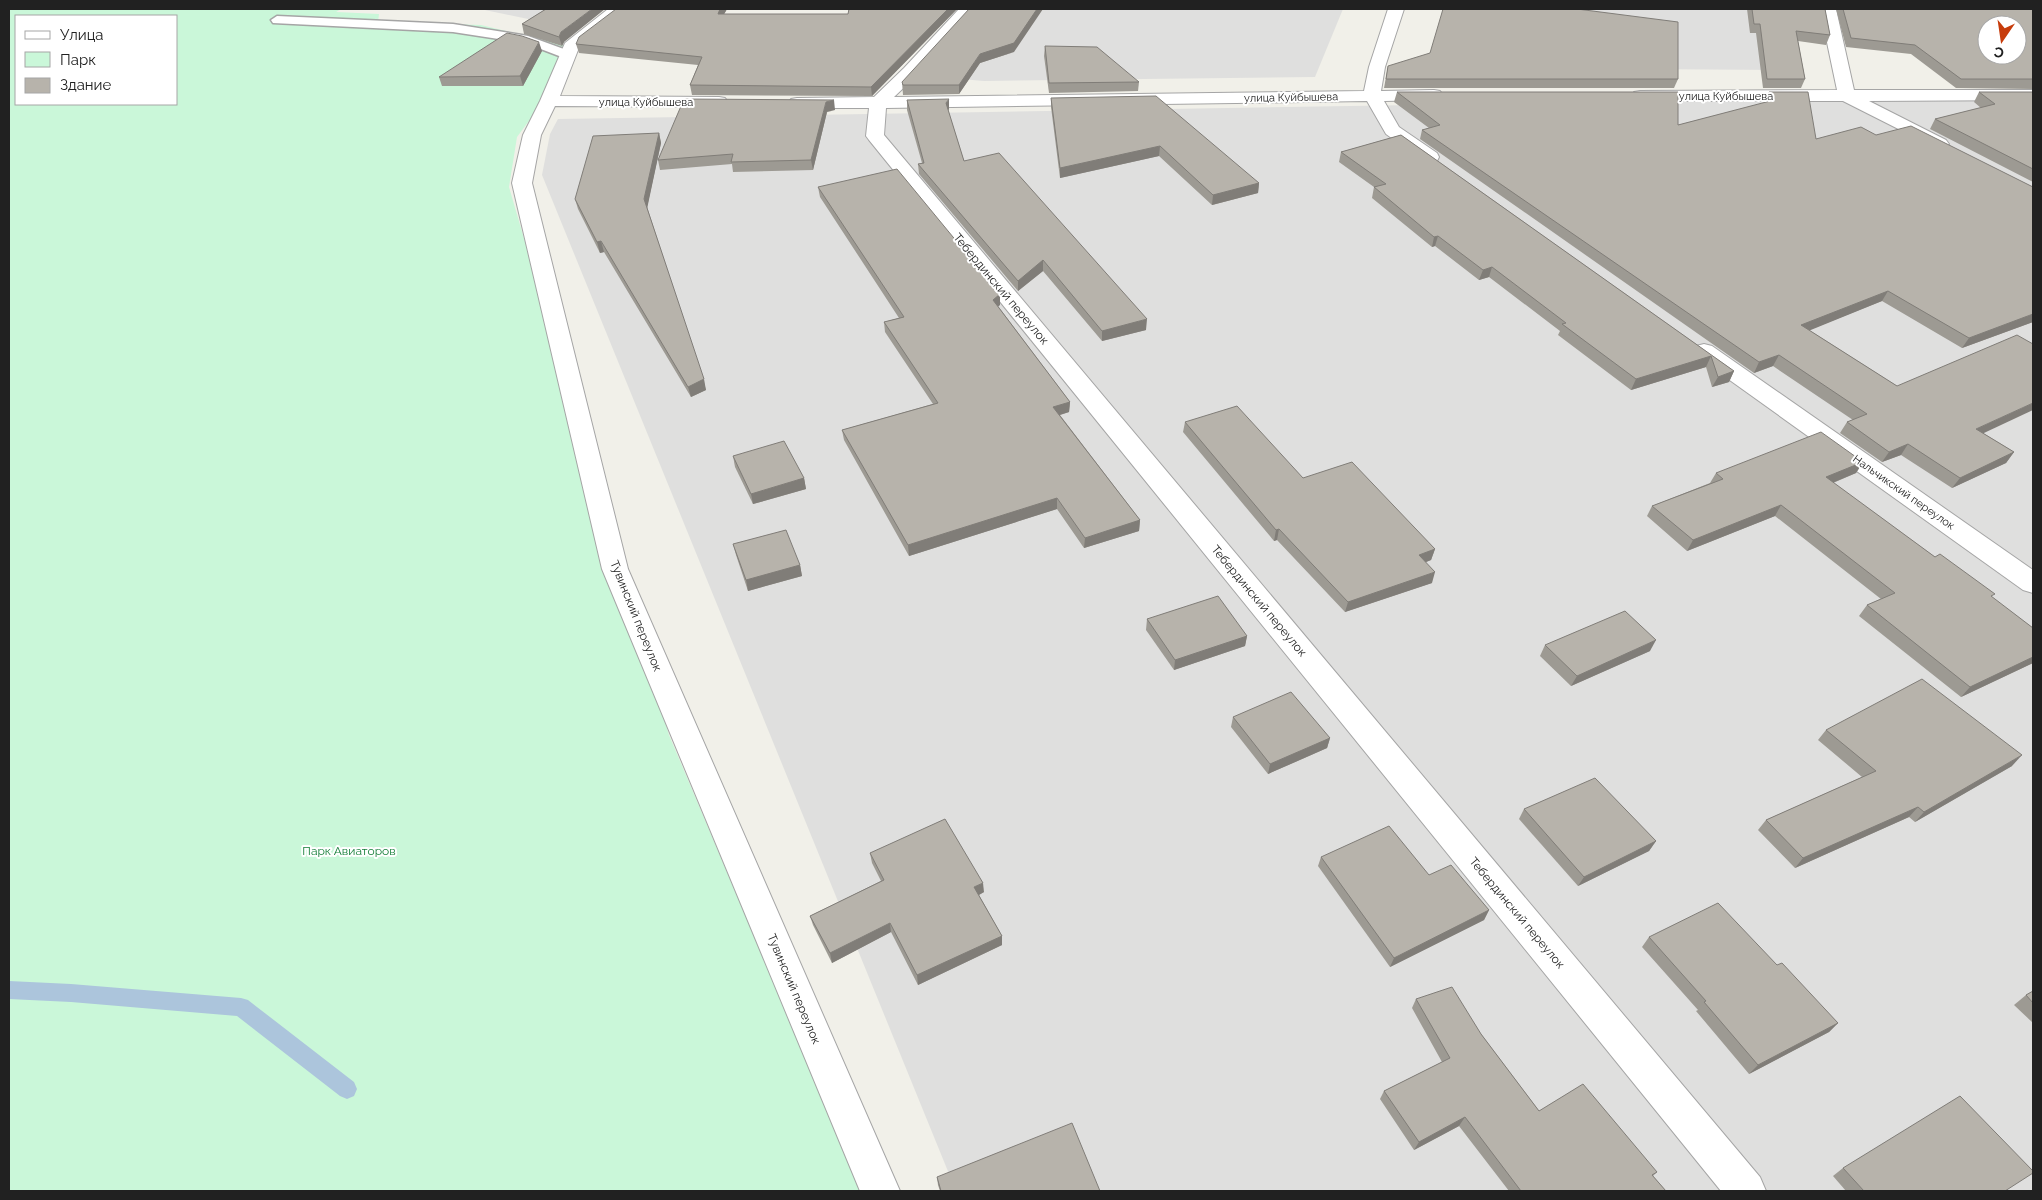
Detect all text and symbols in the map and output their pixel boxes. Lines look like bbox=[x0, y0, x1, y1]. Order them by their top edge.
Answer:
legend bbox=[15, 15, 178, 105]
north arrow bbox=[1977, 15, 2027, 65]
text: Улица bbox=[60, 26, 104, 44]
text: С bbox=[1992, 44, 2006, 62]
text: Парк bbox=[60, 51, 96, 69]
text: Здание bbox=[60, 76, 112, 94]
street label: улица Куйбышева bbox=[1244, 90, 1338, 105]
street label: улица Куйбышева bbox=[1679, 90, 1773, 103]
street label: улица Куйбышева bbox=[599, 96, 693, 109]
street label: Тебердинский переулок bbox=[950, 231, 1052, 347]
street label: Нальчикский переулок bbox=[1850, 452, 1957, 533]
street label: Тебердинский переулок bbox=[1208, 543, 1310, 659]
street label: Тувинский переулок bbox=[607, 558, 665, 674]
park label: Парк Авиаторов bbox=[302, 844, 396, 858]
street label: Тебердинский переулок bbox=[1466, 855, 1568, 971]
street label: Тувинский переулок bbox=[764, 932, 824, 1046]

